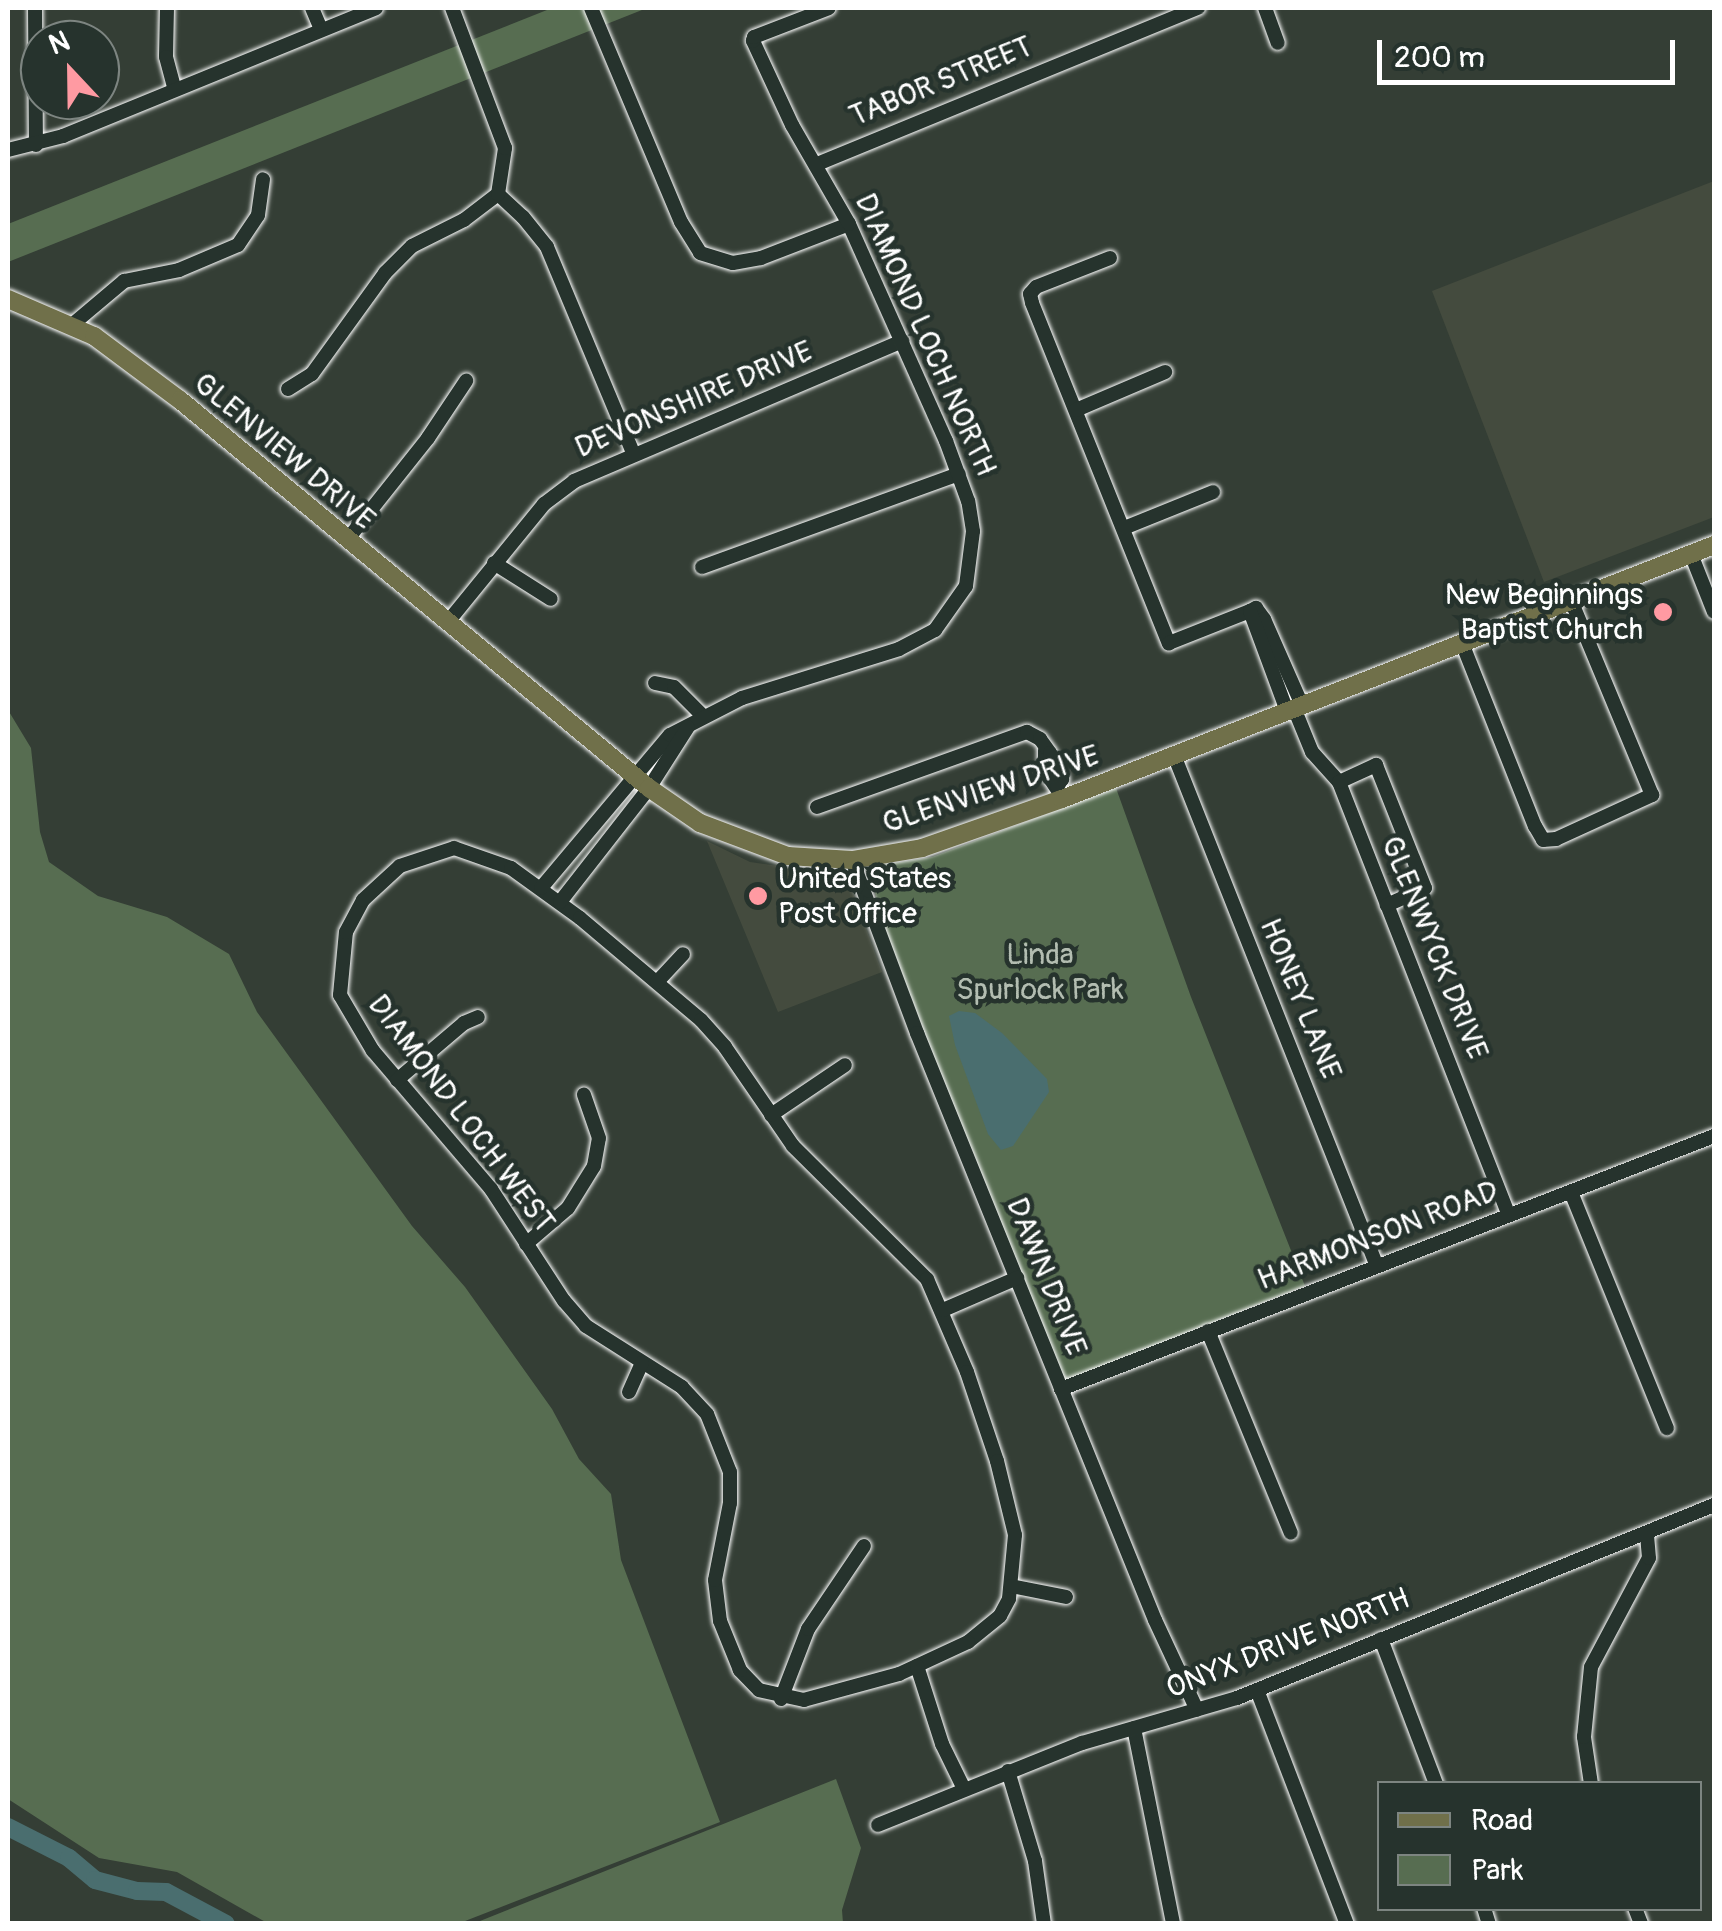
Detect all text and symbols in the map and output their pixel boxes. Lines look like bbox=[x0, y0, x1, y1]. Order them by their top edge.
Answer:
north arrow bbox=[20, 20, 120, 120]
scale bar bbox=[1382, 20, 1680, 82]
text: N bbox=[44, 24, 75, 63]
street label: TABOR STREET bbox=[844, 29, 1038, 135]
text: 200 m bbox=[1394, 39, 1485, 76]
street label: DIAMOND LOCH NORTH bbox=[846, 188, 1004, 482]
street label: DEVONSHIRE DRIVE bbox=[570, 334, 818, 466]
street label: GLENVIEW DRIVE bbox=[186, 366, 382, 538]
place label: New Beginnings Baptist Church bbox=[1445, 577, 1643, 648]
marker: New Beginnings Baptist Church bbox=[1652, 601, 1674, 623]
street label: GLENVIEW DRIVE bbox=[878, 738, 1104, 842]
street label: GLENWYCK DRIVE bbox=[1373, 831, 1495, 1065]
place label: United States Post Office bbox=[778, 861, 951, 932]
marker: United States Post Office bbox=[747, 885, 769, 907]
street label: HONEY LANE bbox=[1251, 913, 1349, 1085]
park label: Linda Spurlock Park bbox=[956, 937, 1124, 1008]
street label: DIAMOND LOCH WEST bbox=[360, 988, 562, 1240]
street label: HARMONSON ROAD bbox=[1253, 1174, 1503, 1298]
street label: DAWN DRIVE bbox=[998, 1193, 1094, 1361]
street label: ONYX DRIVE NORTH bbox=[1161, 1581, 1415, 1707]
legend bbox=[1377, 1781, 1702, 1911]
text: Road bbox=[1471, 1802, 1533, 1839]
text: Park bbox=[1471, 1852, 1524, 1889]

